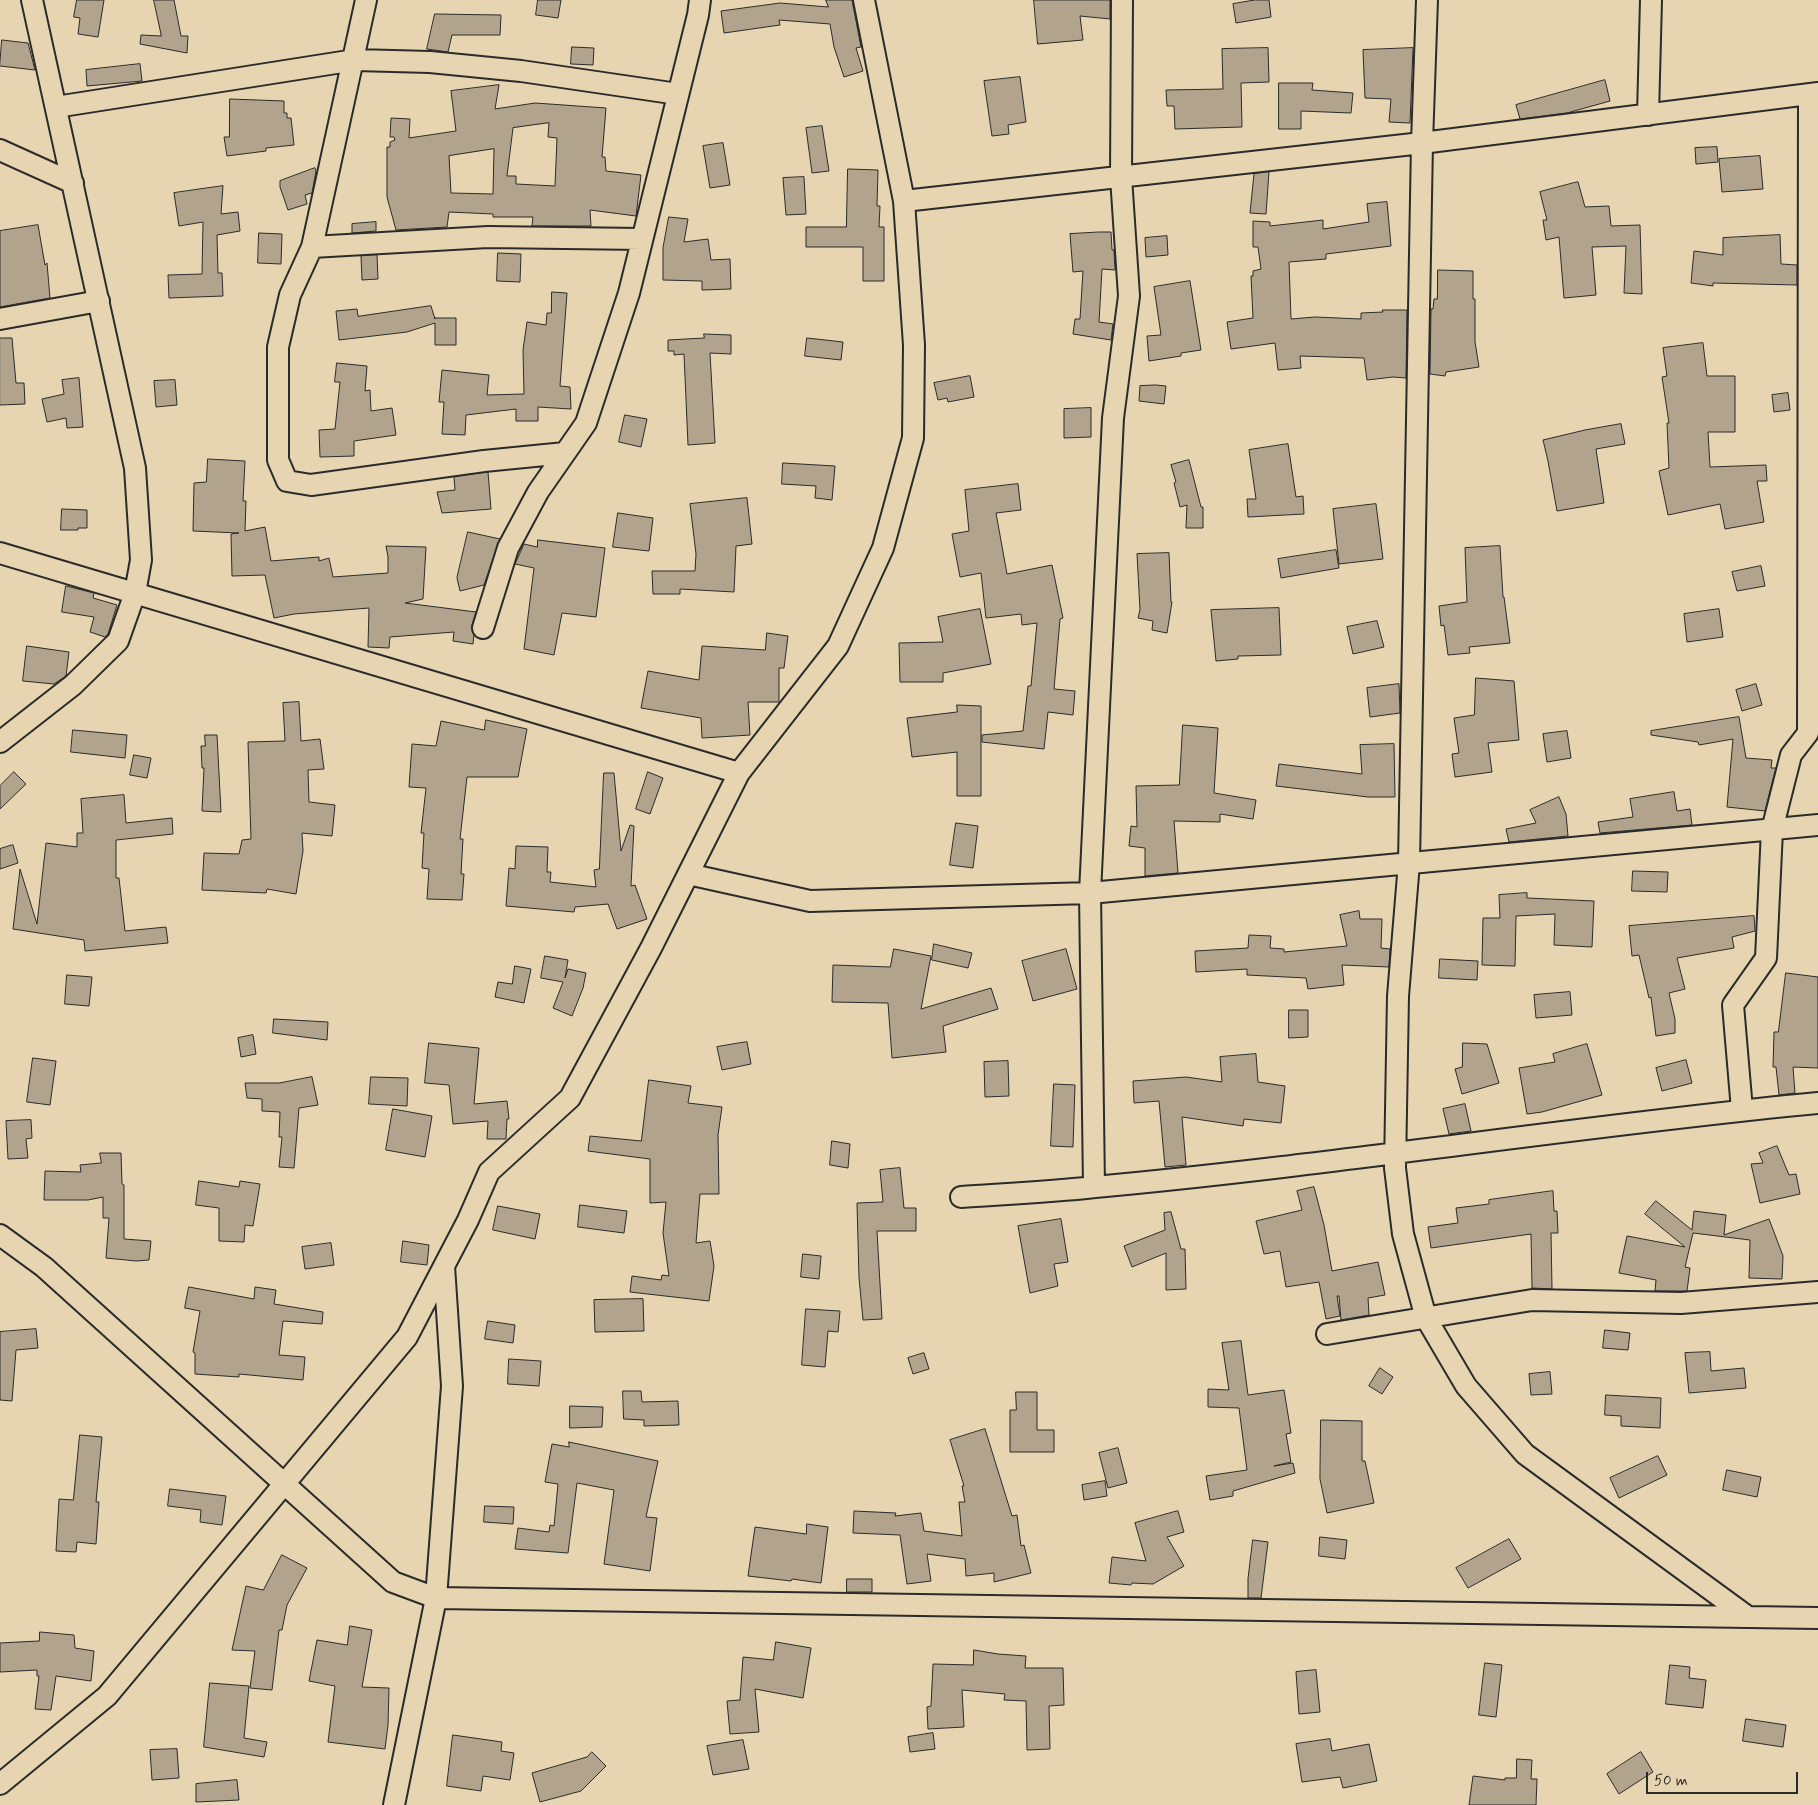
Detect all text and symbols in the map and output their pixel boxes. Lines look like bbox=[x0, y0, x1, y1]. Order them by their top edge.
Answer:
scale bar bbox=[1648, 1762, 1800, 1794]
text: 50 m bbox=[1654, 1771, 1688, 1791]

